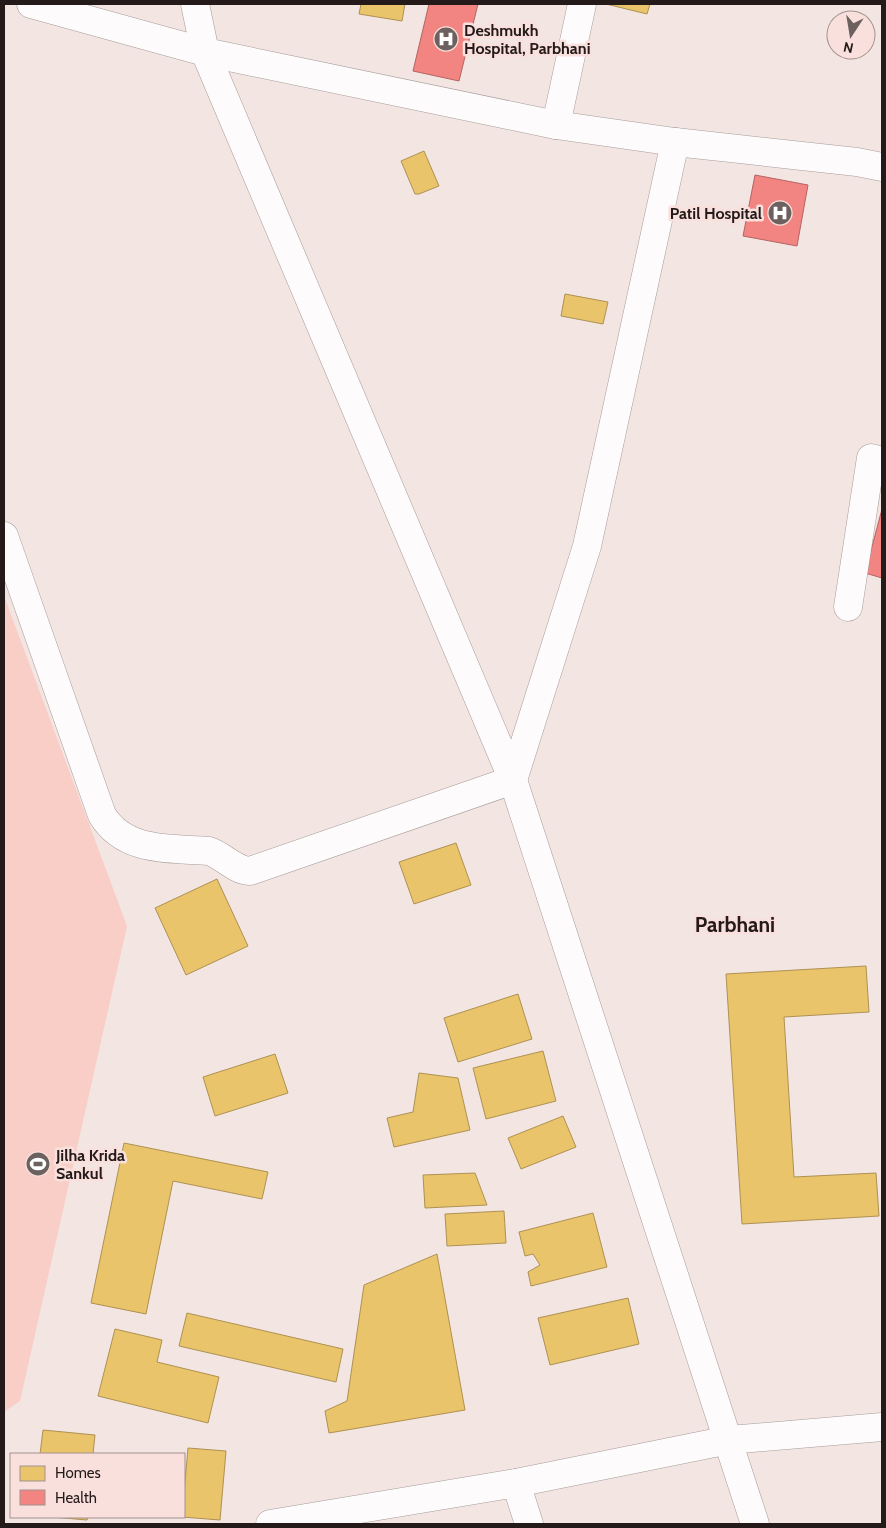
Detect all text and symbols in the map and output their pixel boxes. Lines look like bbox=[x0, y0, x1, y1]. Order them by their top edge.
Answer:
north arrow bbox=[826, 10, 876, 60]
place label: Deshmukh Hospital, Parbhani bbox=[464, 21, 591, 58]
hospital icon: Deshmukh Hospital, Parbhani bbox=[433, 26, 459, 52]
text: N bbox=[842, 38, 855, 58]
hospital icon: Patil Hospital bbox=[767, 200, 793, 226]
place label: Patil Hospital bbox=[670, 204, 762, 223]
district label: Parbhani bbox=[695, 912, 775, 937]
place label: Jilha Krida Sankul bbox=[55, 1146, 125, 1183]
sports icon: Jilha Krida Sankul bbox=[25, 1151, 51, 1177]
legend bbox=[10, 1453, 185, 1518]
text: Homes bbox=[55, 1464, 101, 1482]
text: Health bbox=[55, 1489, 97, 1507]

